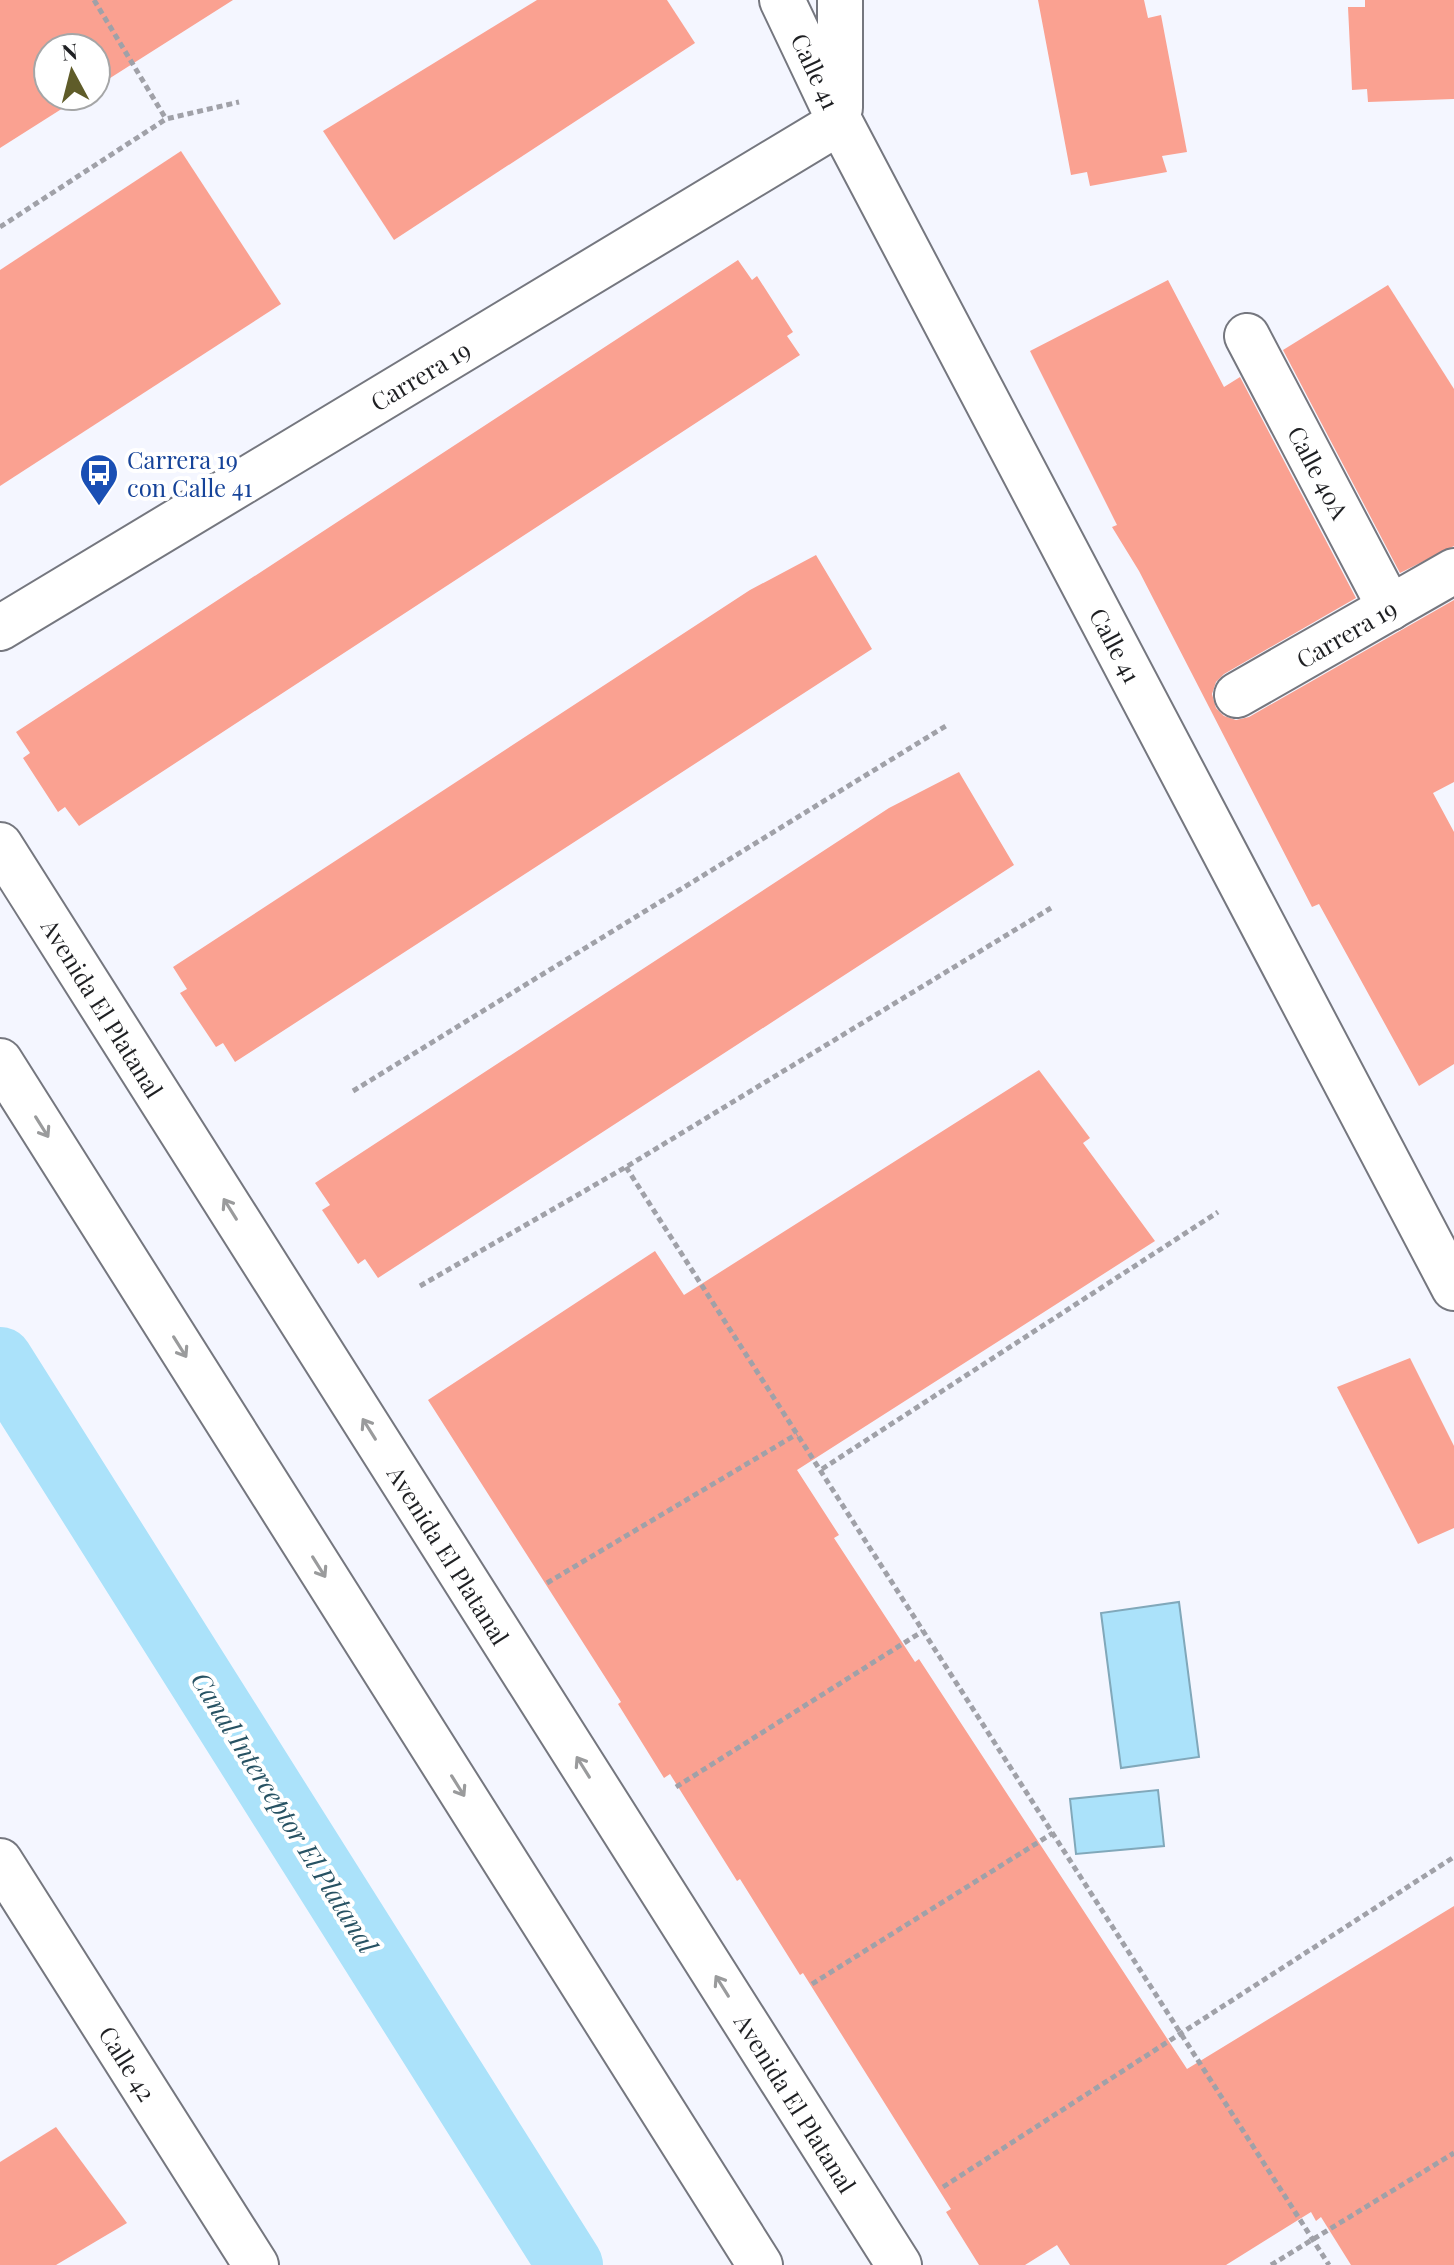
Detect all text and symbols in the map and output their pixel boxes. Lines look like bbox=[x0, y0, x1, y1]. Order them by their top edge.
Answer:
street label: Calle 41 bbox=[785, 28, 848, 114]
north arrow bbox=[32, 32, 112, 112]
text: N bbox=[60, 35, 79, 67]
street label: Carrera 19 bbox=[364, 333, 476, 417]
street label: Calle 40A bbox=[1281, 420, 1357, 525]
place label: Carrera 19 con Calle 41 bbox=[127, 443, 253, 503]
bus stop icon: Carrera 19 con Calle 41 bbox=[78, 452, 120, 507]
street label: Carrera 19 bbox=[1290, 591, 1402, 675]
street label: Calle 41 bbox=[1083, 602, 1149, 688]
street label: Avenida El Platanal bbox=[34, 912, 171, 1104]
one-way arrow bbox=[34, 1115, 50, 1138]
one-way arrow bbox=[222, 1198, 238, 1221]
one-way arrow bbox=[173, 1335, 189, 1358]
one-way arrow bbox=[361, 1418, 378, 1440]
street label: Avenida El Platanal bbox=[380, 1459, 517, 1651]
one-way arrow bbox=[311, 1555, 328, 1577]
water label: Canal Interceptor El Platanal bbox=[184, 1665, 387, 1961]
one-way arrow bbox=[575, 1756, 592, 1778]
one-way arrow bbox=[450, 1775, 467, 1797]
one-way arrow bbox=[714, 1975, 730, 1998]
street label: Avenida El Platanal bbox=[727, 2007, 864, 2199]
street label: Calle 42 bbox=[92, 2019, 164, 2107]

